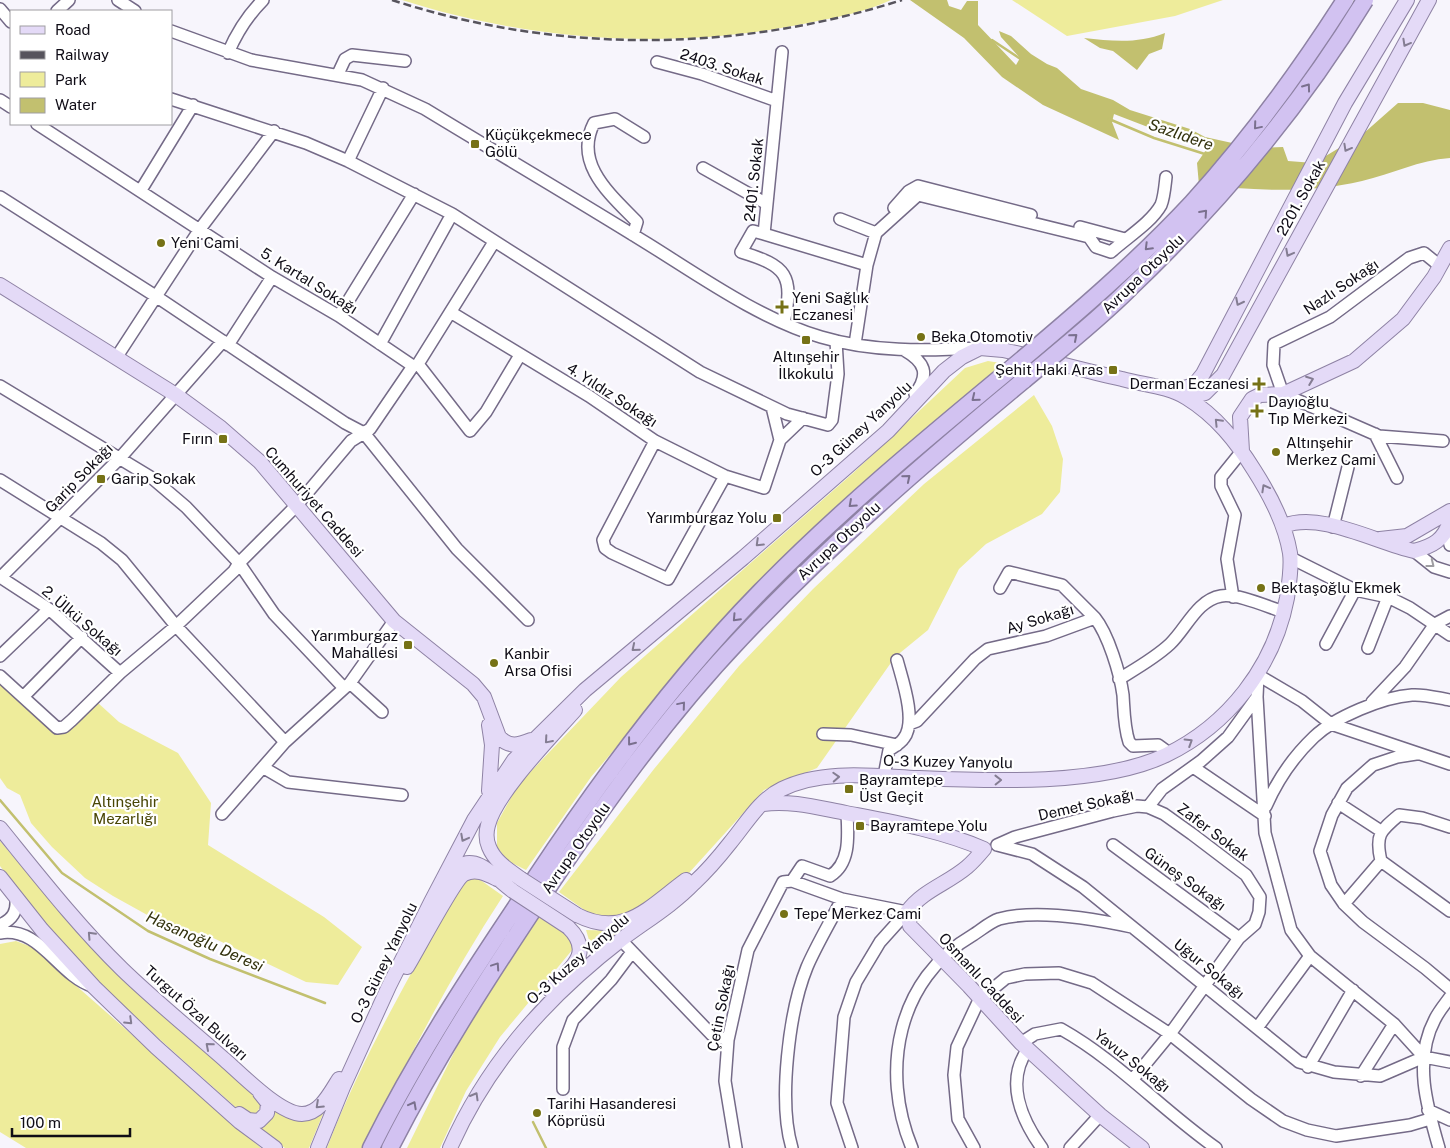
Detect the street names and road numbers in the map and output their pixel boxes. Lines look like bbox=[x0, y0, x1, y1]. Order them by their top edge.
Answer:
street label: 2403. Sokak bbox=[678, 45, 766, 88]
street label: 2401. Sokak bbox=[741, 137, 766, 223]
street label: 2201. Sokak bbox=[1273, 157, 1328, 238]
street label: Avrupa Otoyolu bbox=[1098, 230, 1187, 317]
street label: 5. Kartal Sokağı bbox=[258, 244, 361, 317]
street label: Nazlı Sokağı bbox=[1300, 255, 1381, 318]
street label: 4. Yıldız Sokağı bbox=[564, 359, 661, 430]
street label: O-3 Güney Yanyolu bbox=[806, 377, 915, 480]
street label: Garip Sokağı bbox=[41, 440, 116, 516]
street label: Cumhuriyet Caddesi bbox=[262, 443, 367, 560]
street label: Avrupa Otoyolu bbox=[794, 498, 884, 583]
street label: 2. Ülkü Sokağı bbox=[39, 581, 127, 659]
street label: Ay Sokağı bbox=[1004, 600, 1076, 637]
street label: O-3 Kuzey Yanyolu bbox=[883, 752, 1013, 771]
street label: Demet Sokağı bbox=[1036, 785, 1135, 824]
street label: Avrupa Otoyolu bbox=[538, 799, 613, 896]
street label: Zafer Sokak bbox=[1174, 799, 1252, 864]
street label: Güneş Sokağı bbox=[1141, 843, 1229, 914]
street label: O-3 Güney Yanyolu bbox=[347, 900, 420, 1026]
street label: O-3 Kuzey Yanyolu bbox=[523, 910, 632, 1008]
street label: Osmanlı Caddesi bbox=[935, 929, 1027, 1026]
street label: Uğur Sokağı bbox=[1171, 935, 1248, 1002]
street label: Turgut Özal Bulvarı bbox=[141, 961, 252, 1063]
street label: Çetin Sokağı bbox=[704, 963, 737, 1053]
street label: Yavuz Sokağı bbox=[1091, 1026, 1174, 1095]

